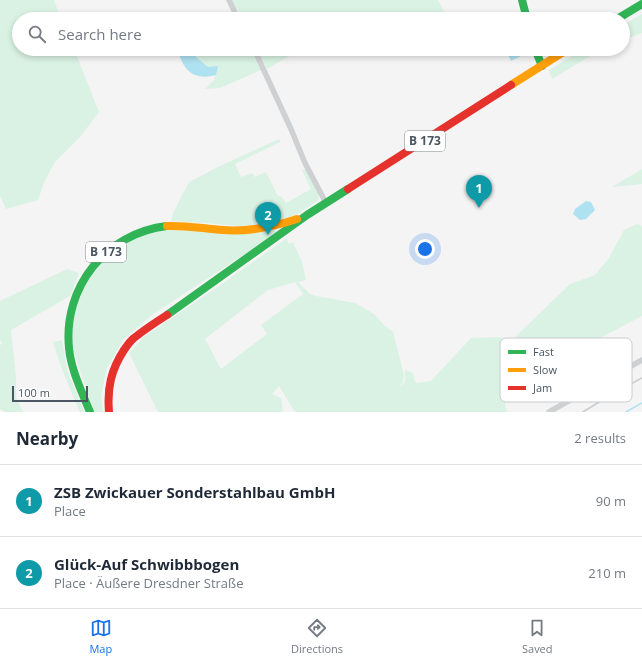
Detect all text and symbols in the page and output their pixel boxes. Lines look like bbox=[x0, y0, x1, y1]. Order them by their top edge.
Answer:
search box bbox=[12, 12, 630, 56]
icon: search bbox=[26, 23, 48, 45]
text: Search here bbox=[58, 24, 142, 44]
road number: B 173 bbox=[405, 131, 445, 151]
pin: 1 bbox=[466, 175, 492, 208]
pin: 2 bbox=[255, 202, 281, 235]
your location bbox=[415, 239, 435, 259]
road number: B 173 bbox=[86, 242, 126, 262]
legend bbox=[500, 338, 632, 402]
text: Fast bbox=[533, 344, 554, 359]
text: Slow bbox=[533, 362, 557, 377]
text: Jam bbox=[532, 380, 552, 395]
scale bar bbox=[12, 384, 88, 403]
text: 100 m bbox=[18, 385, 50, 400]
text: Nearby bbox=[16, 427, 78, 450]
text: 2 results bbox=[574, 429, 626, 447]
text: ZSB Zwickauer Sonderstahlbau GmbH bbox=[54, 482, 335, 502]
text: 1 bbox=[25, 492, 33, 510]
text: 90 m bbox=[596, 492, 626, 510]
text: Place bbox=[54, 502, 86, 520]
text: Glück-Auf Schwibbbogen bbox=[54, 554, 239, 574]
text: 2 bbox=[25, 564, 33, 582]
text: 210 m bbox=[588, 564, 626, 582]
text: Place · Äußere Dresdner Straße bbox=[54, 574, 243, 592]
tab: Map bbox=[89, 617, 112, 656]
tab: Directions bbox=[291, 617, 343, 656]
tab: Saved bbox=[522, 617, 553, 656]

